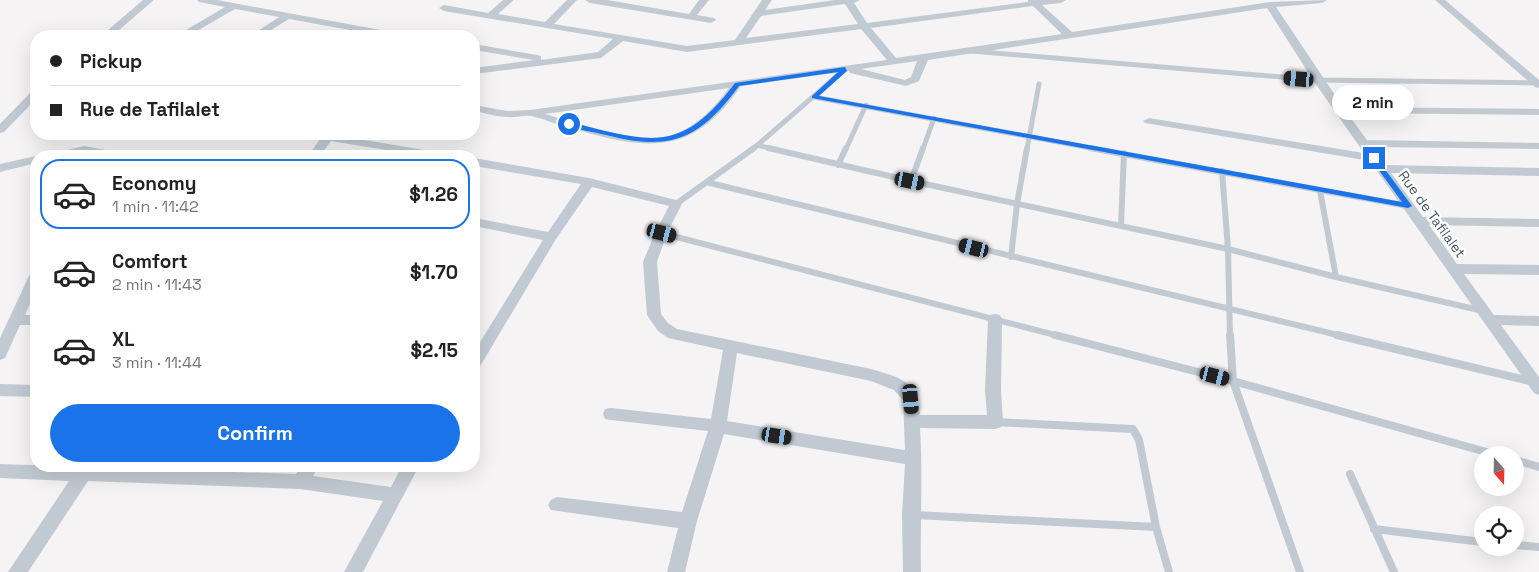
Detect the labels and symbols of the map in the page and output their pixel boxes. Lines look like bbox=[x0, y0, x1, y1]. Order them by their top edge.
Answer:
car bbox=[1283, 70, 1314, 88]
callout: 2 min bbox=[1333, 86, 1415, 120]
route start bbox=[558, 113, 580, 135]
route end bbox=[1363, 147, 1385, 169]
street label: Rue de Tafilalet bbox=[1394, 167, 1470, 261]
car bbox=[893, 171, 926, 191]
car bbox=[645, 222, 678, 244]
car bbox=[957, 237, 990, 259]
car bbox=[1198, 365, 1231, 387]
car bbox=[902, 383, 919, 415]
car bbox=[761, 426, 792, 446]
north arrow bbox=[1474, 446, 1524, 496]

